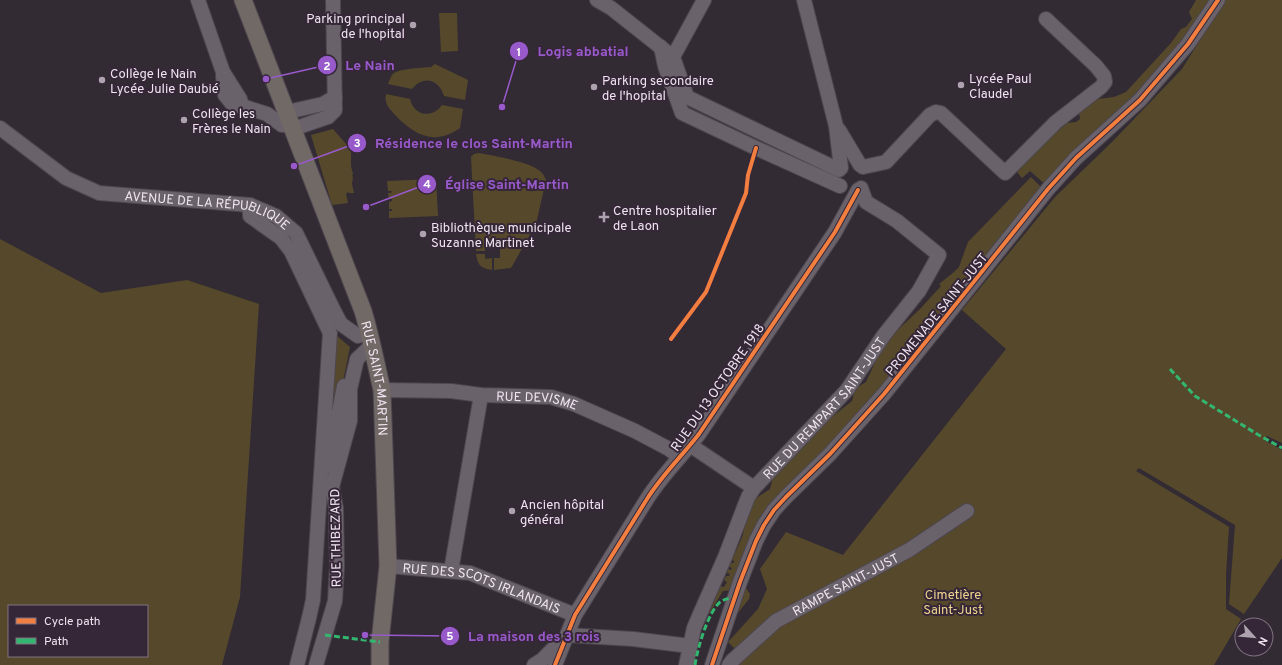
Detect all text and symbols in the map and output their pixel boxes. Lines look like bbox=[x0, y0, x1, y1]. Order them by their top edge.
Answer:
place label: Parking principal de l'hopital bbox=[306, 12, 405, 43]
marker: Parking principal de l'hopital bbox=[408, 20, 418, 30]
callout: Logis abbatial bbox=[509, 38, 636, 64]
text: Logis abbatial bbox=[537, 44, 629, 61]
text: 1 bbox=[517, 45, 521, 61]
callout: Le Nain bbox=[317, 52, 403, 78]
text: Le Nain bbox=[345, 58, 395, 75]
text: 2 bbox=[323, 59, 331, 75]
place label: Collège le Nain Lycée Julie Daubié bbox=[110, 67, 219, 98]
place label: Lycée Paul Claudel bbox=[969, 72, 1032, 103]
place label: Parking secondaire de l'hopital bbox=[602, 74, 714, 105]
marker: Collège le Nain Lycée Julie Daubié bbox=[97, 75, 107, 85]
marker: Lycée Paul Claudel bbox=[956, 80, 966, 90]
marker: Parking secondaire de l'hopital bbox=[589, 82, 599, 92]
place label: Collège les Frères le Nain bbox=[192, 107, 271, 138]
marker: Collège les Frères le Nain bbox=[179, 115, 189, 125]
callout: Résidence le clos Saint-Martin bbox=[347, 130, 581, 156]
text: 3 bbox=[353, 136, 361, 152]
text: Résidence le clos Saint-Martin bbox=[375, 136, 573, 153]
callout: Église Saint-Martin bbox=[417, 171, 577, 197]
text: Église Saint-Martin bbox=[445, 176, 569, 194]
text: 4 bbox=[423, 177, 431, 193]
street label: AVENUE DE LA RÉPUBLIQUE bbox=[124, 189, 292, 234]
place label: Centre hospitalier de Laon bbox=[613, 204, 717, 235]
marker: Centre hospitalier de Laon bbox=[598, 211, 610, 223]
place label: Bibliothèque municipale Suzanne Martinet bbox=[431, 221, 571, 252]
marker: Bibliothèque municipale Suzanne Martinet bbox=[418, 229, 428, 239]
street label: PROMENADE SAINT-JUST bbox=[883, 251, 992, 380]
street label: RUE SAINT-MARTIN bbox=[356, 319, 390, 436]
street label: RUE DU 13 OCTOBRE 1918 bbox=[668, 321, 769, 455]
street label: RUE DU REMPART SAINT-JUST bbox=[760, 335, 890, 484]
street label: RUE DEVISME bbox=[496, 389, 580, 415]
street label: RUE THIBEZARD bbox=[328, 488, 346, 587]
place label: Ancien hôpital général bbox=[520, 498, 604, 529]
marker: Ancien hôpital général bbox=[507, 506, 517, 516]
street label: RAMPE SAINT-JUST bbox=[790, 551, 902, 621]
street label: RUE DES SCOTS IRLANDAIS bbox=[402, 561, 562, 618]
park label: Cimetière Saint-Just bbox=[923, 588, 983, 619]
legend bbox=[8, 605, 148, 657]
text: Cycle path bbox=[44, 614, 101, 630]
north arrow bbox=[1234, 617, 1274, 657]
callout: La maison des 3 rois bbox=[440, 623, 608, 649]
text: 5 bbox=[446, 629, 454, 645]
text: La maison des 3 rois bbox=[468, 629, 600, 646]
text: Path bbox=[44, 634, 69, 650]
text: N bbox=[1254, 634, 1270, 648]

